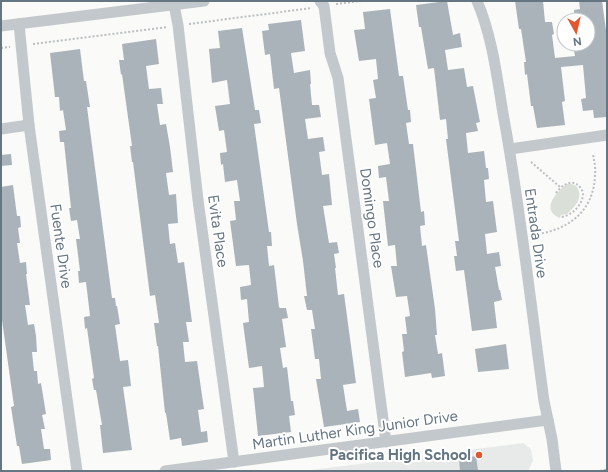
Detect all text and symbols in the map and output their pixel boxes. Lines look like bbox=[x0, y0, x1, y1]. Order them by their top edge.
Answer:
north arrow bbox=[556, 12, 596, 52]
text: N bbox=[572, 34, 582, 48]
street label: Domingo Place bbox=[356, 167, 388, 269]
street label: Entrada Drive bbox=[521, 187, 551, 279]
street label: Evita Place bbox=[204, 194, 232, 268]
street label: Fuente Drive bbox=[46, 203, 76, 289]
street label: Martin Luther King Junior Drive bbox=[251, 407, 459, 453]
place label: Pacifica High School bbox=[329, 446, 471, 464]
marker: Pacifica High School bbox=[474, 450, 484, 460]

